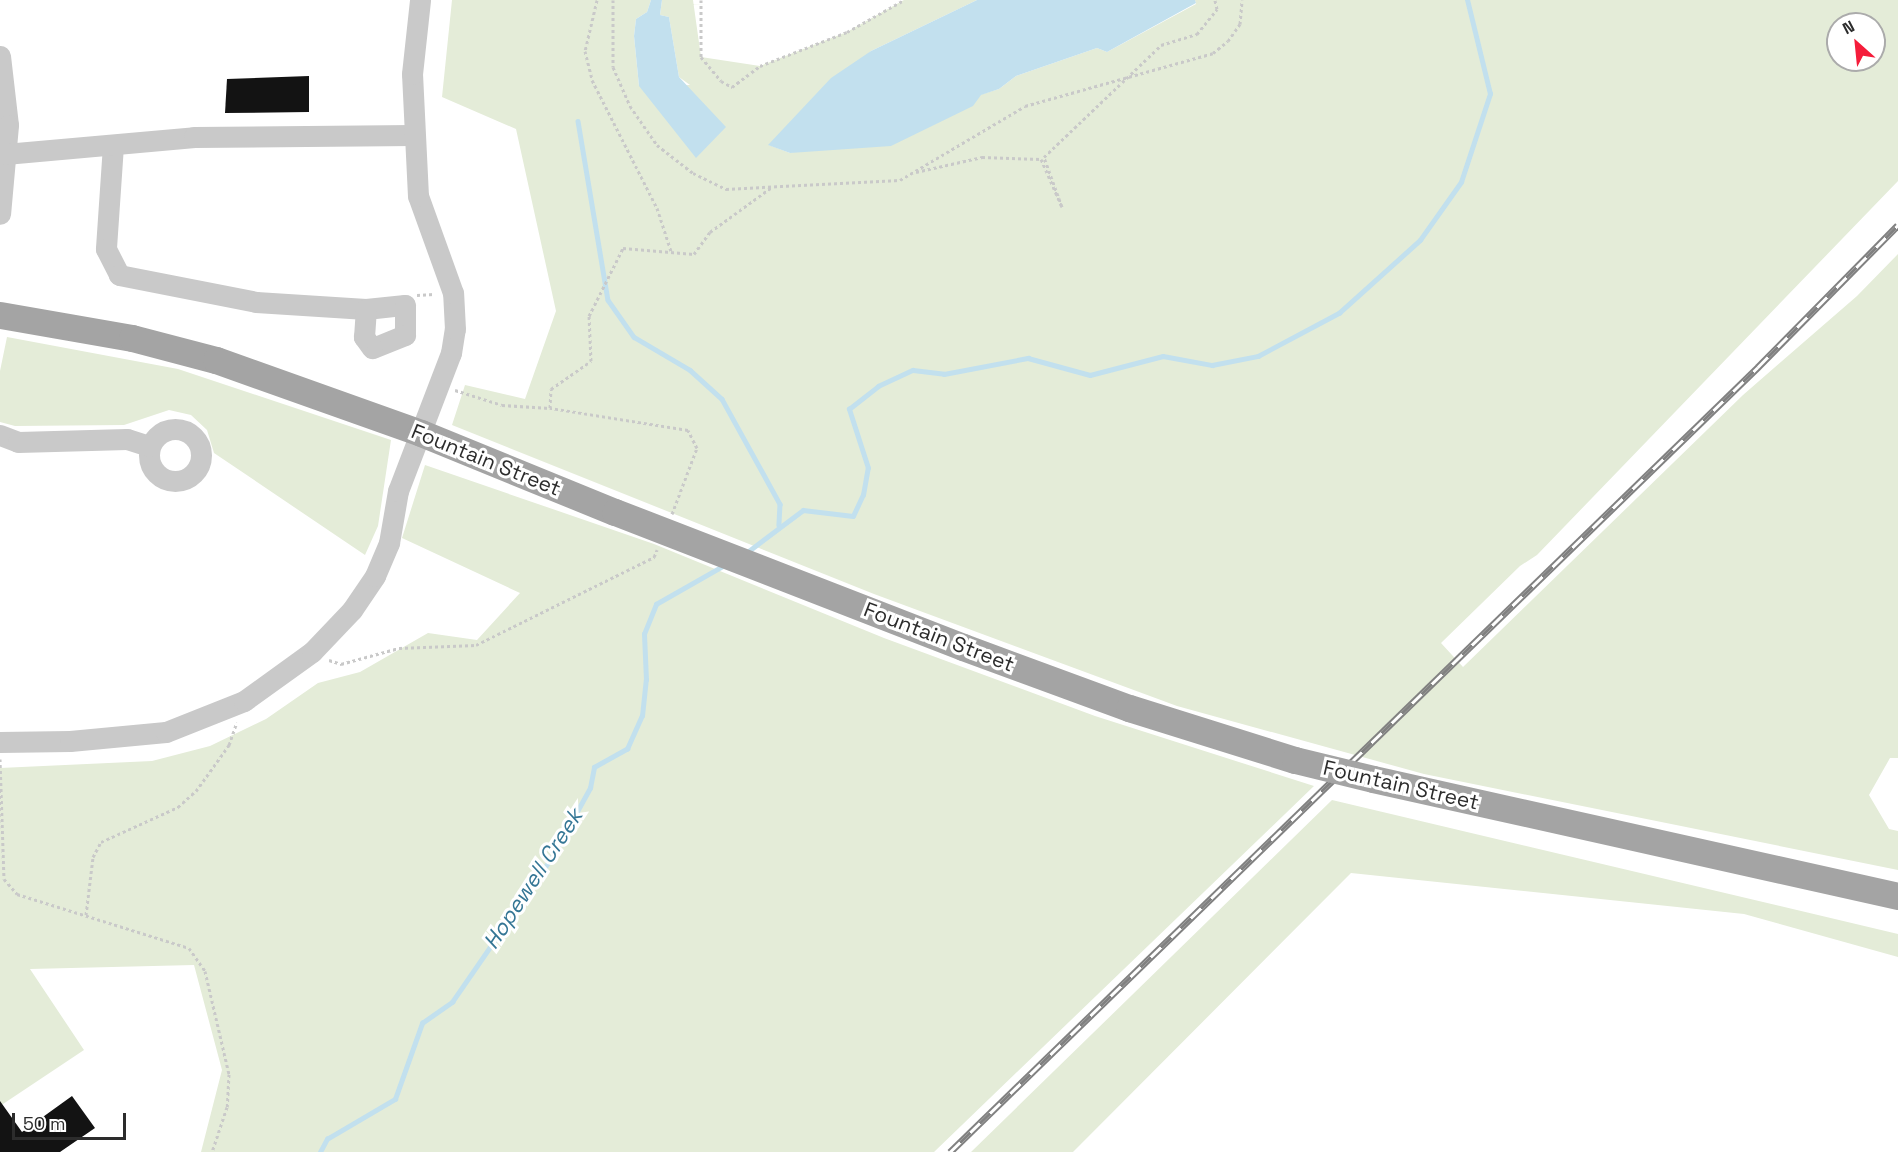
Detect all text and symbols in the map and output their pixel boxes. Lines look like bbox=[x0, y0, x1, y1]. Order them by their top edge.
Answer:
north arrow bbox=[1826, 12, 1886, 72]
text: N bbox=[1839, 16, 1858, 39]
street label: Fountain Street bbox=[408, 419, 564, 501]
street label: Fountain Street bbox=[860, 597, 1018, 677]
street label: Fountain Street bbox=[1321, 755, 1481, 815]
water label: Hopewell Creek bbox=[478, 804, 588, 954]
scale bar bbox=[15, 1101, 129, 1139]
text: 50 m bbox=[23, 1112, 65, 1135]

